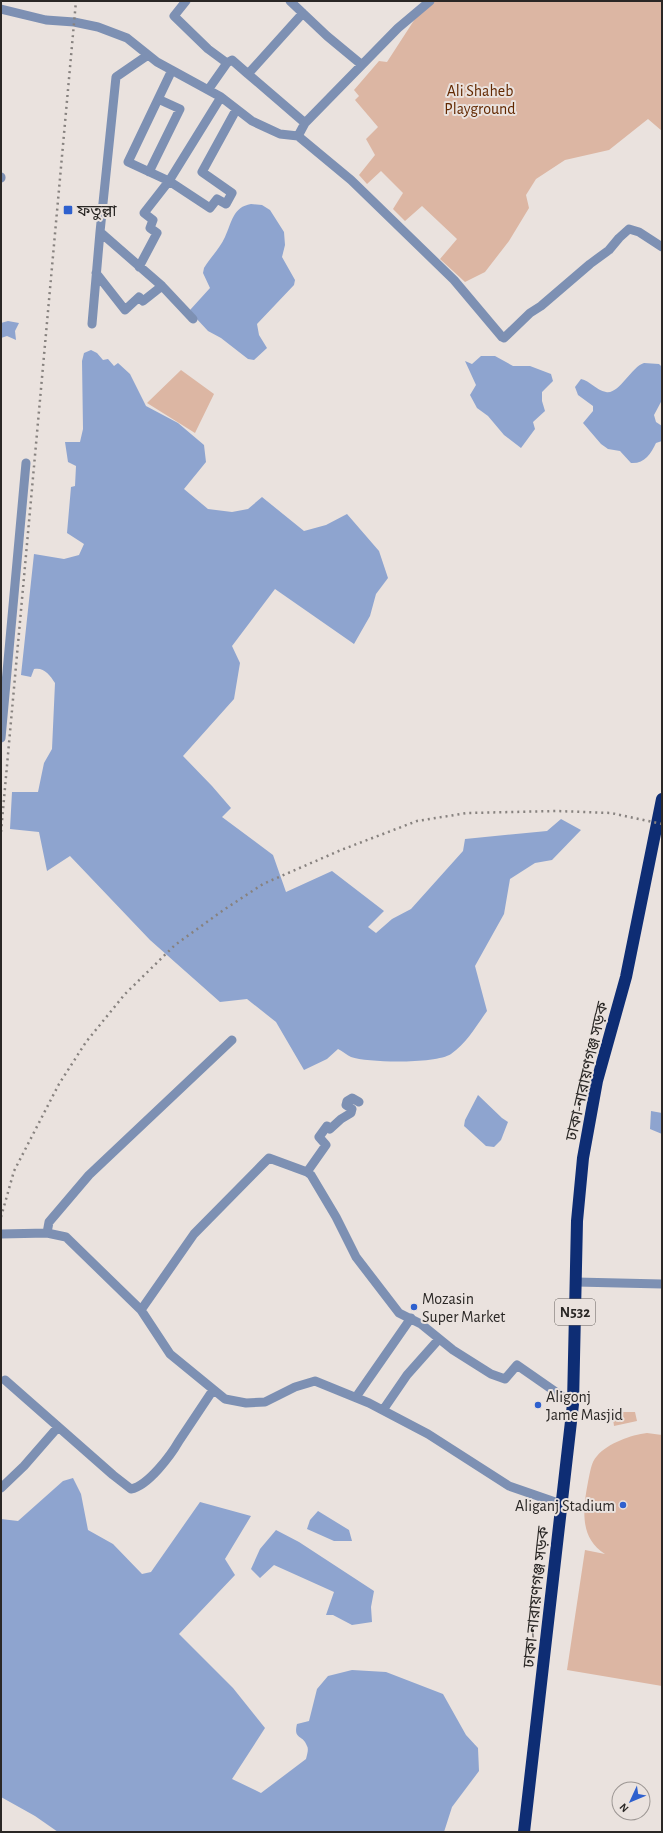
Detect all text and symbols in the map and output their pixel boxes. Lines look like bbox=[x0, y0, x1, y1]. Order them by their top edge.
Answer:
park label: Ali Shaheb Playground bbox=[444, 83, 516, 118]
place label: ফতুল্লা bbox=[76, 203, 117, 220]
marker: ফতুল্লা bbox=[62, 204, 74, 216]
street label: ঢাকা-নারায়ণগঞ্জ সড়ক bbox=[563, 999, 611, 1143]
place label: Mozasin Super Market bbox=[422, 1291, 505, 1325]
road number: N532 bbox=[555, 1299, 595, 1325]
marker: Mozasin Super Market bbox=[409, 1302, 419, 1312]
place label: Aligonj Jame Masjid bbox=[546, 1389, 623, 1424]
marker: Aligonj Jame Masjid bbox=[533, 1400, 543, 1410]
place label: Aliganj Stadium bbox=[515, 1498, 615, 1515]
marker: Aliganj Stadium bbox=[618, 1500, 628, 1510]
street label: ঢাকা-নারায়ণগঞ্জ সড়ক bbox=[521, 1525, 551, 1670]
north arrow bbox=[611, 1781, 651, 1821]
text: N bbox=[618, 1801, 631, 1814]

